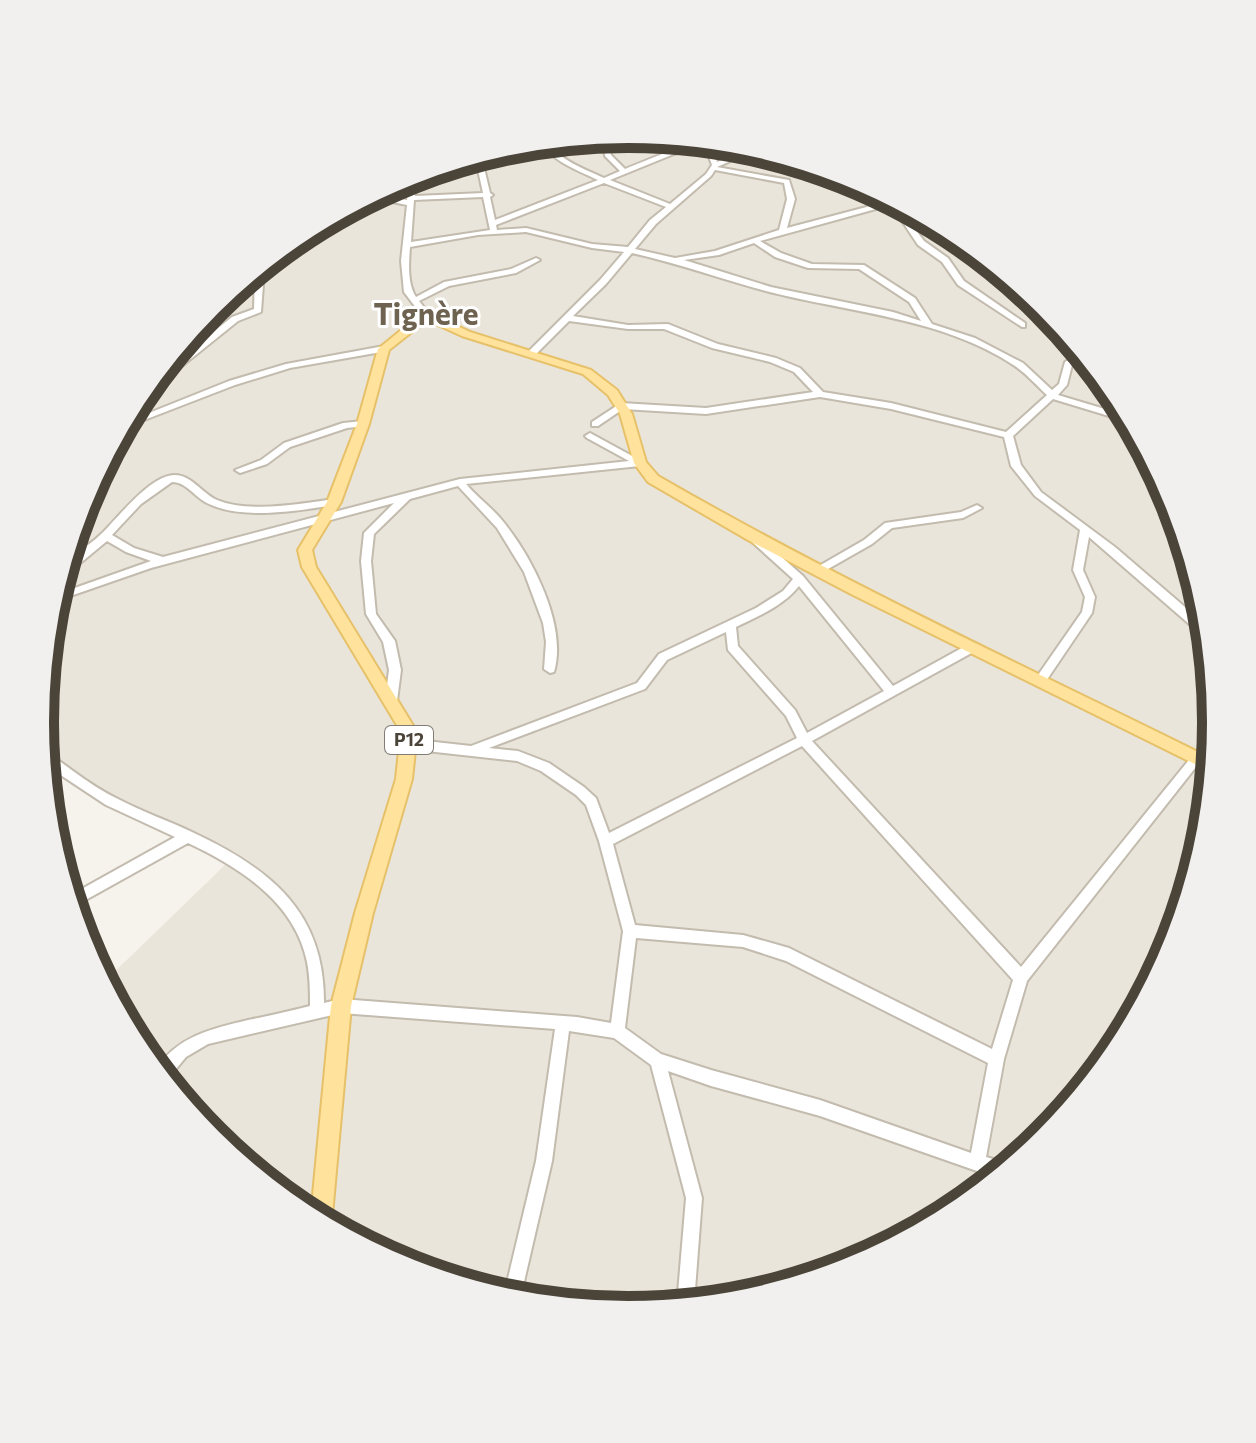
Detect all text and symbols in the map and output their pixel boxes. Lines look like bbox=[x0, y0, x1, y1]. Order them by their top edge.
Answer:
district label: Tignère bbox=[373, 294, 479, 331]
road number: P12 bbox=[385, 726, 433, 754]

